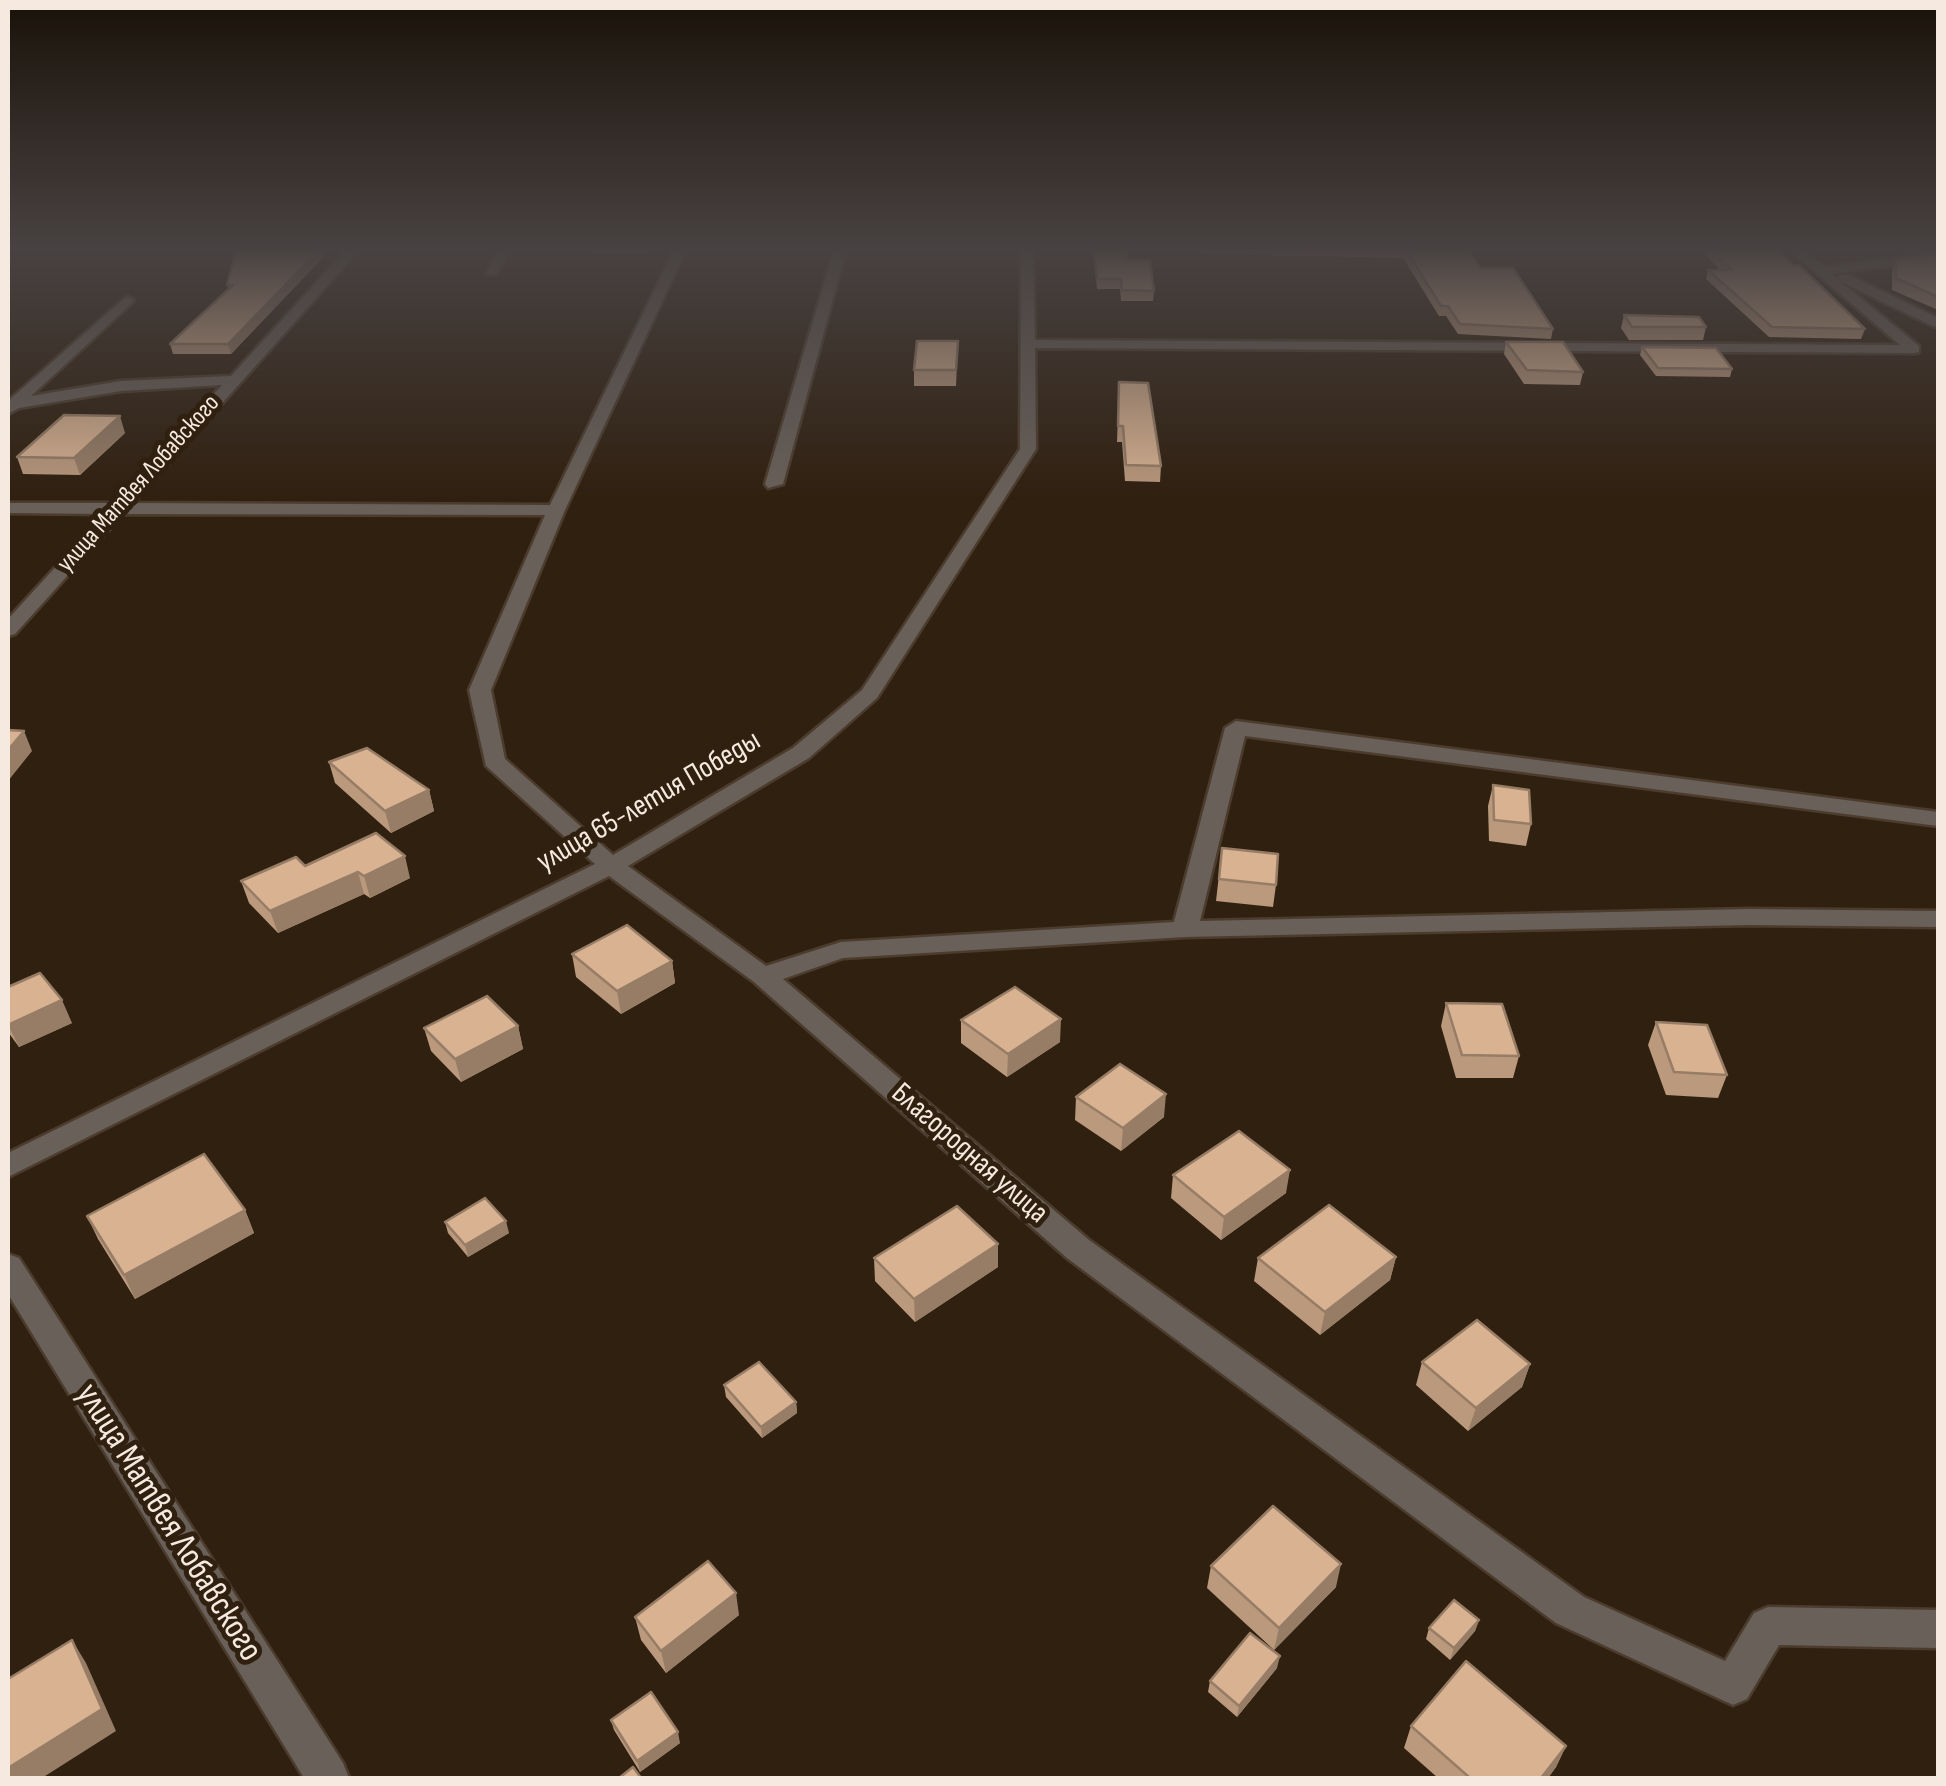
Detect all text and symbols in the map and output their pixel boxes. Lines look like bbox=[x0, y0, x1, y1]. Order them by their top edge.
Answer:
street label: улица Матвея Лобавского bbox=[51, 389, 227, 579]
street label: улица 65-летия Победы bbox=[531, 723, 767, 881]
street label: Благородная улица bbox=[883, 1076, 1055, 1232]
street label: улица Матвея Лобавского bbox=[66, 1376, 270, 1670]

